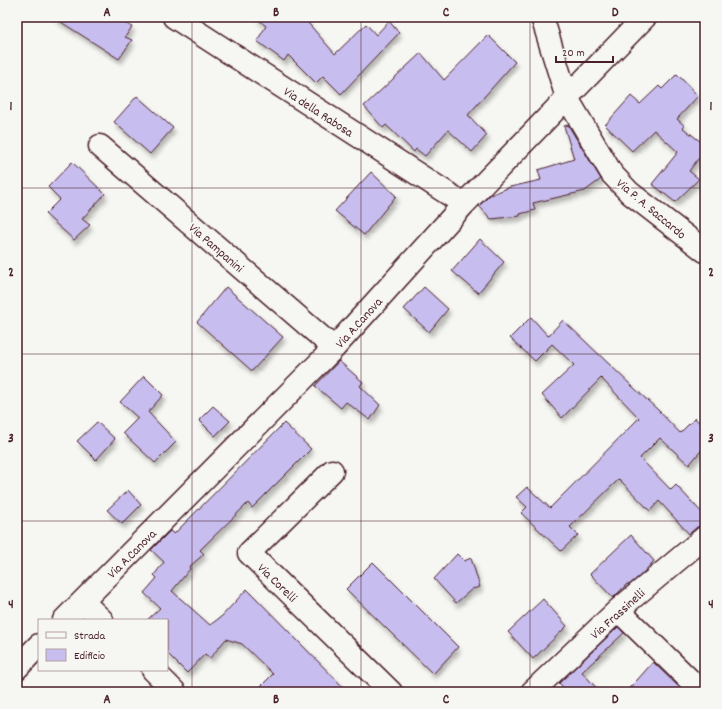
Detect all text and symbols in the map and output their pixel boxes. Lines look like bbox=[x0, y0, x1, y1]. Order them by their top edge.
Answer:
text: A bbox=[103, 4, 111, 23]
text: B bbox=[273, 4, 279, 23]
text: C bbox=[443, 4, 450, 23]
text: D bbox=[612, 4, 619, 23]
scale bar bbox=[556, 38, 613, 64]
text: 20 m bbox=[562, 45, 585, 62]
street label: Via della Rabosa bbox=[279, 83, 357, 143]
text: 1 bbox=[10, 98, 13, 117]
text: 1 bbox=[710, 98, 713, 117]
street label: Via P. A. Saccardo bbox=[611, 175, 690, 245]
street label: Via Pampanini bbox=[184, 220, 248, 279]
text: 2 bbox=[8, 264, 14, 283]
text: 2 bbox=[708, 264, 714, 283]
street label: Via A.Canova bbox=[332, 293, 389, 353]
text: 3 bbox=[8, 430, 14, 449]
text: 3 bbox=[708, 430, 714, 449]
street label: Via A.Canova bbox=[104, 525, 162, 584]
street label: Via Corelli bbox=[252, 560, 301, 608]
street label: Via Frassinelli bbox=[587, 585, 651, 645]
text: 4 bbox=[8, 596, 14, 615]
text: 4 bbox=[708, 596, 714, 615]
legend bbox=[38, 619, 168, 671]
text: Strada bbox=[74, 628, 105, 645]
text: Edificio bbox=[74, 648, 105, 665]
text: A bbox=[103, 691, 111, 709]
text: B bbox=[273, 691, 279, 709]
text: C bbox=[443, 691, 450, 709]
text: D bbox=[612, 691, 619, 709]

